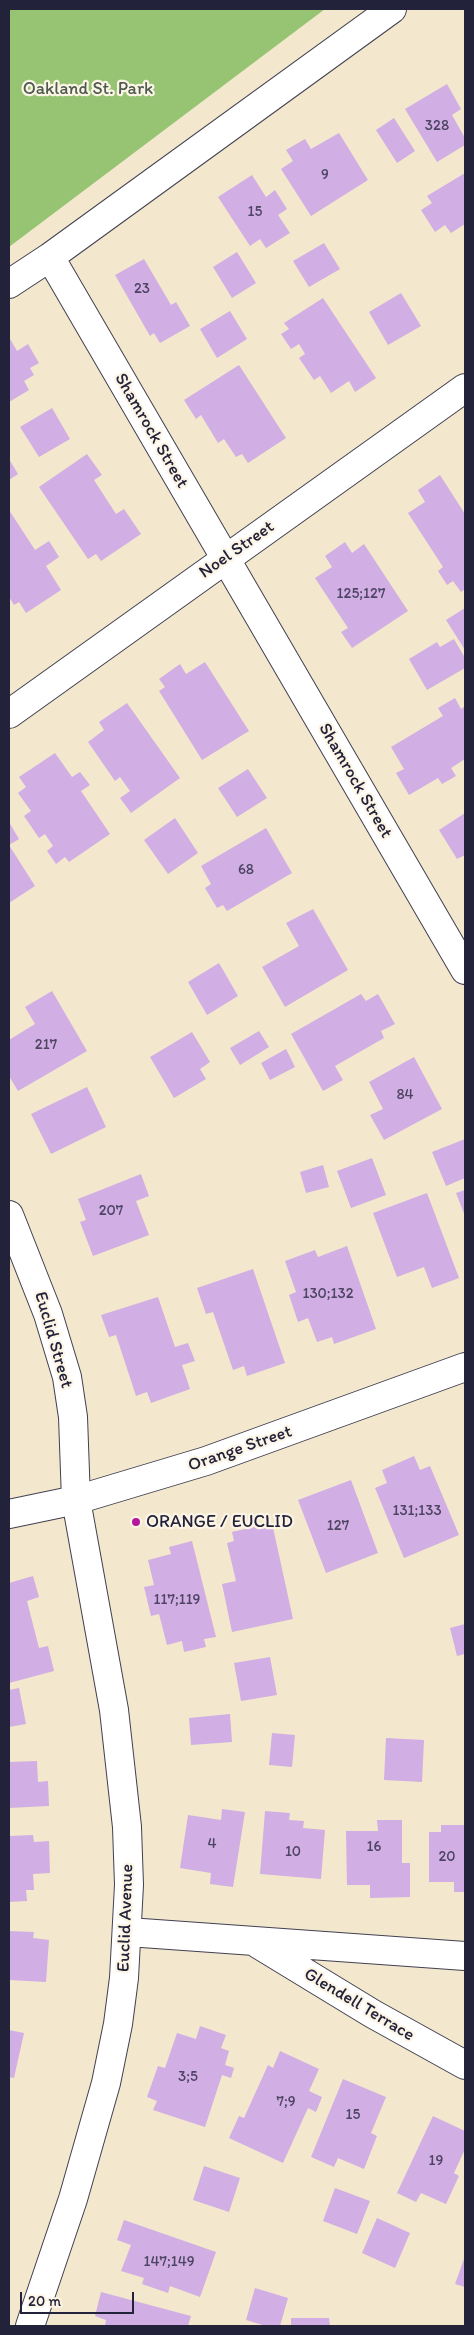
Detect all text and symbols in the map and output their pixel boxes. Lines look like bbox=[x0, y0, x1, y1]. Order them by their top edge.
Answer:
park label: Oakland St. Park bbox=[23, 78, 153, 100]
house number: 328 bbox=[425, 117, 449, 135]
house number: 9 bbox=[321, 166, 329, 184]
house number: 15 bbox=[248, 203, 262, 221]
house number: 23 bbox=[134, 280, 150, 298]
street label: Shamrock Street bbox=[109, 370, 193, 492]
street label: Noel Street bbox=[195, 516, 279, 584]
house number: 125;127 bbox=[337, 585, 385, 603]
street label: Shamrock Street bbox=[313, 720, 397, 842]
house number: 68 bbox=[238, 861, 254, 879]
house number: 217 bbox=[35, 1036, 57, 1054]
house number: 84 bbox=[396, 1086, 414, 1104]
house number: 207 bbox=[99, 1202, 123, 1220]
house number: 130;132 bbox=[302, 1285, 354, 1303]
street label: Euclid Street bbox=[29, 1289, 77, 1391]
street label: Orange Street bbox=[185, 1421, 295, 1477]
house number: 131;133 bbox=[392, 1502, 442, 1520]
place label: ORANGE / EUCLID bbox=[146, 1511, 293, 1533]
marker: ORANGE / EUCLID bbox=[130, 1516, 142, 1528]
house number: 127 bbox=[327, 1517, 349, 1535]
house number: 117;119 bbox=[154, 1591, 200, 1609]
house number: 4 bbox=[207, 1835, 217, 1853]
house number: 16 bbox=[367, 1838, 381, 1856]
house number: 10 bbox=[285, 1843, 301, 1861]
house number: 20 bbox=[438, 1848, 456, 1866]
street label: Euclid Avenue bbox=[113, 1864, 139, 1972]
street label: Glendell Terrace bbox=[300, 1964, 418, 2046]
house number: 3;5 bbox=[178, 2068, 198, 2086]
house number: 7;9 bbox=[276, 2093, 296, 2111]
house number: 15 bbox=[346, 2106, 360, 2124]
house number: 19 bbox=[429, 2152, 443, 2170]
house number: 147;149 bbox=[144, 2253, 194, 2271]
scale bar bbox=[22, 2282, 136, 2314]
text: 20 m bbox=[28, 2292, 61, 2310]

